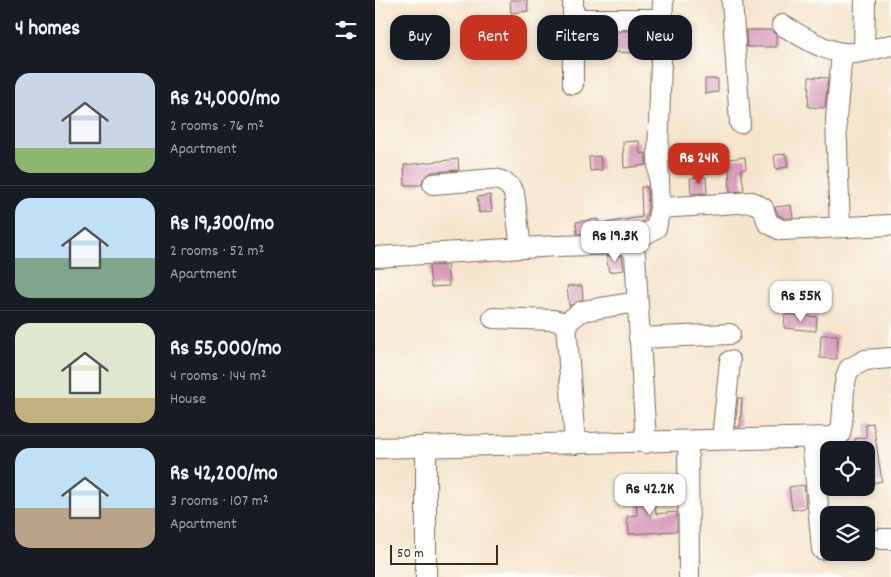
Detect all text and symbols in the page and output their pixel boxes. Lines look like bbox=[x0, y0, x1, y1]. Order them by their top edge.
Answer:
text: 4 homes bbox=[15, 15, 80, 45]
chip: Buy bbox=[390, 15, 450, 60]
chip: Rent bbox=[460, 15, 527, 60]
chip: Filters bbox=[537, 15, 618, 60]
chip: New bbox=[628, 15, 692, 60]
icon: filters bbox=[332, 16, 360, 44]
text: Rs 24,000/mo bbox=[170, 85, 280, 115]
icon: home bbox=[55, 93, 115, 153]
text: 2 rooms · 76 m² bbox=[170, 115, 264, 138]
text: Apartment bbox=[170, 138, 237, 161]
pin: Rs 24K bbox=[658, 142, 740, 185]
text: Rs 24K bbox=[679, 147, 719, 170]
text: Rs 19,300/mo bbox=[170, 210, 274, 240]
icon: home bbox=[55, 218, 115, 278]
pin: Rs 19.3K bbox=[563, 220, 667, 263]
text: Rs 19.3K bbox=[592, 225, 638, 248]
text: 2 rooms · 52 m² bbox=[170, 240, 264, 263]
text: Apartment bbox=[170, 263, 237, 286]
pin: Rs 55K bbox=[760, 280, 842, 323]
text: Rs 55K bbox=[781, 285, 821, 308]
text: Rs 55,000/mo bbox=[170, 335, 281, 365]
icon: home bbox=[55, 343, 115, 403]
text: 4 rooms · 144 m² bbox=[170, 365, 266, 388]
text: House bbox=[170, 388, 206, 411]
map controls bbox=[820, 441, 875, 561]
button: locate bbox=[820, 441, 875, 496]
text: Rs 42,200/mo bbox=[170, 460, 278, 490]
icon: home bbox=[55, 468, 115, 528]
pin: Rs 42.2K bbox=[598, 474, 702, 516]
text: Rs 42.2K bbox=[626, 478, 674, 501]
text: 3 rooms · 107 m² bbox=[170, 490, 269, 513]
button: layers bbox=[820, 506, 875, 561]
text: Apartment bbox=[170, 513, 237, 536]
scale bar bbox=[390, 542, 497, 565]
text: 50 m bbox=[397, 544, 424, 564]

